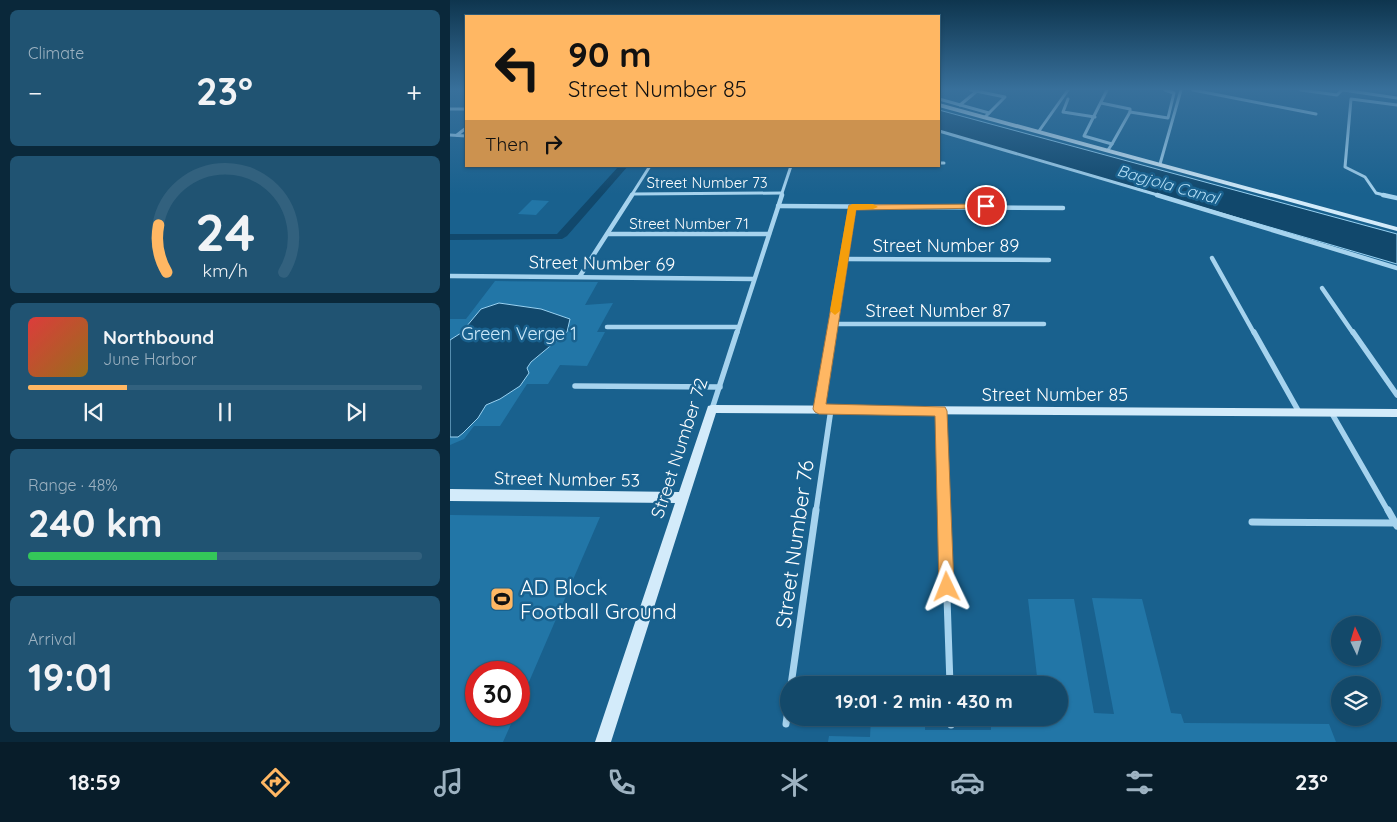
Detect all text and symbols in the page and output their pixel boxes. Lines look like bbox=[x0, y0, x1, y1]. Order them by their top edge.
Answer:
text: 90 m bbox=[568, 32, 651, 76]
icon: left bbox=[485, 35, 550, 100]
text: Climate bbox=[28, 43, 84, 63]
text: 23° bbox=[196, 67, 253, 115]
text: − bbox=[28, 75, 43, 110]
text: + bbox=[406, 75, 422, 110]
text: Street Number 85 bbox=[568, 75, 747, 103]
icon: right bbox=[539, 130, 567, 158]
text: Then bbox=[485, 132, 529, 156]
water label: Bagjola Canal bbox=[1115, 160, 1223, 209]
street label: Street Number 73 bbox=[646, 173, 768, 192]
pin bbox=[965, 185, 1007, 227]
icon: arrive bbox=[972, 192, 1000, 220]
text: 24 bbox=[195, 199, 255, 264]
street label: Street Number 71 bbox=[629, 214, 749, 233]
street label: Street Number 89 bbox=[873, 234, 1019, 257]
street label: Street Number 69 bbox=[529, 250, 675, 276]
text: km/h bbox=[202, 259, 248, 281]
street label: Street Number 87 bbox=[865, 299, 1011, 322]
park label: Green Verge 1 bbox=[461, 322, 577, 345]
text: Northbound bbox=[103, 325, 214, 349]
text: June Harbor bbox=[103, 349, 197, 369]
street label: Street Number 72 bbox=[646, 375, 713, 521]
street label: Street Number 85 bbox=[982, 383, 1128, 406]
icon: previous bbox=[80, 398, 108, 426]
icon: pause bbox=[211, 398, 239, 426]
icon: next bbox=[342, 398, 370, 426]
street label: Street Number 76 bbox=[769, 458, 819, 630]
street label: Street Number 53 bbox=[494, 466, 640, 492]
text: Range · 48% bbox=[28, 475, 118, 495]
text: 240 km bbox=[28, 499, 163, 547]
position arrow bbox=[920, 560, 972, 612]
place label: AD Block Football Ground bbox=[520, 574, 677, 624]
sports icon: AD Block Football Ground bbox=[489, 586, 515, 612]
north arrow bbox=[1331, 616, 1381, 666]
map controls bbox=[1331, 616, 1381, 726]
text: Arrival bbox=[28, 629, 76, 649]
text: 19:01 bbox=[28, 653, 113, 701]
speed limit sign: 30 bbox=[465, 661, 530, 726]
button: layers bbox=[1331, 676, 1381, 726]
text: 19:01 · 2 min · 430 m bbox=[835, 689, 1013, 713]
icon: directions bbox=[258, 765, 293, 800]
icon: music bbox=[431, 765, 466, 800]
icon: phone bbox=[604, 765, 639, 800]
icon: climate bbox=[777, 765, 812, 800]
icon: car bbox=[950, 765, 985, 800]
icon: filters bbox=[1122, 765, 1157, 800]
text: 18:59 bbox=[69, 768, 121, 796]
text: 23° bbox=[1295, 768, 1328, 796]

